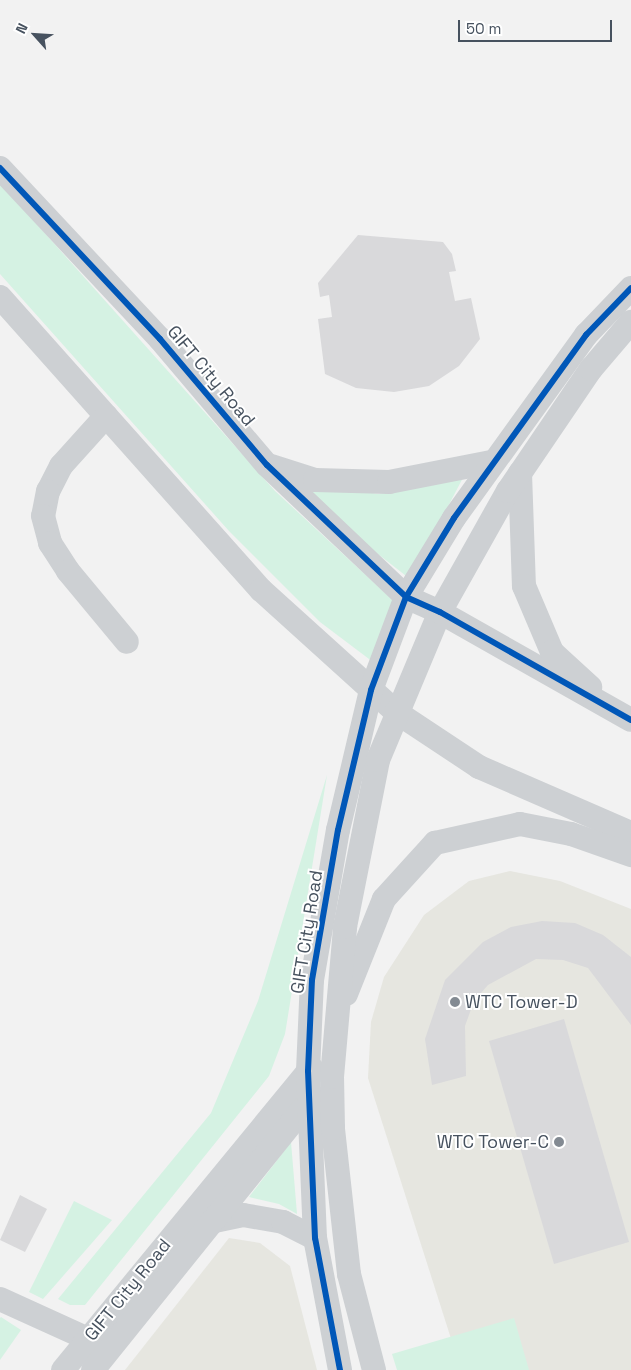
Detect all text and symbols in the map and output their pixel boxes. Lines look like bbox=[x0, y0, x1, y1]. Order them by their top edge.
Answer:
north arrow bbox=[10, 10, 60, 60]
scale bar bbox=[461, 10, 615, 42]
text: 50 m bbox=[466, 19, 501, 38]
text: N bbox=[11, 20, 32, 37]
street label: GIFT City Road bbox=[162, 321, 260, 431]
street label: GIFT City Road bbox=[287, 868, 327, 996]
place label: WTC Tower-D bbox=[465, 991, 578, 1013]
marker: WTC Tower-D bbox=[449, 996, 461, 1008]
place label: WTC Tower-C bbox=[436, 1131, 549, 1153]
marker: WTC Tower-C bbox=[553, 1136, 565, 1148]
street label: GIFT City Road bbox=[80, 1235, 176, 1345]

